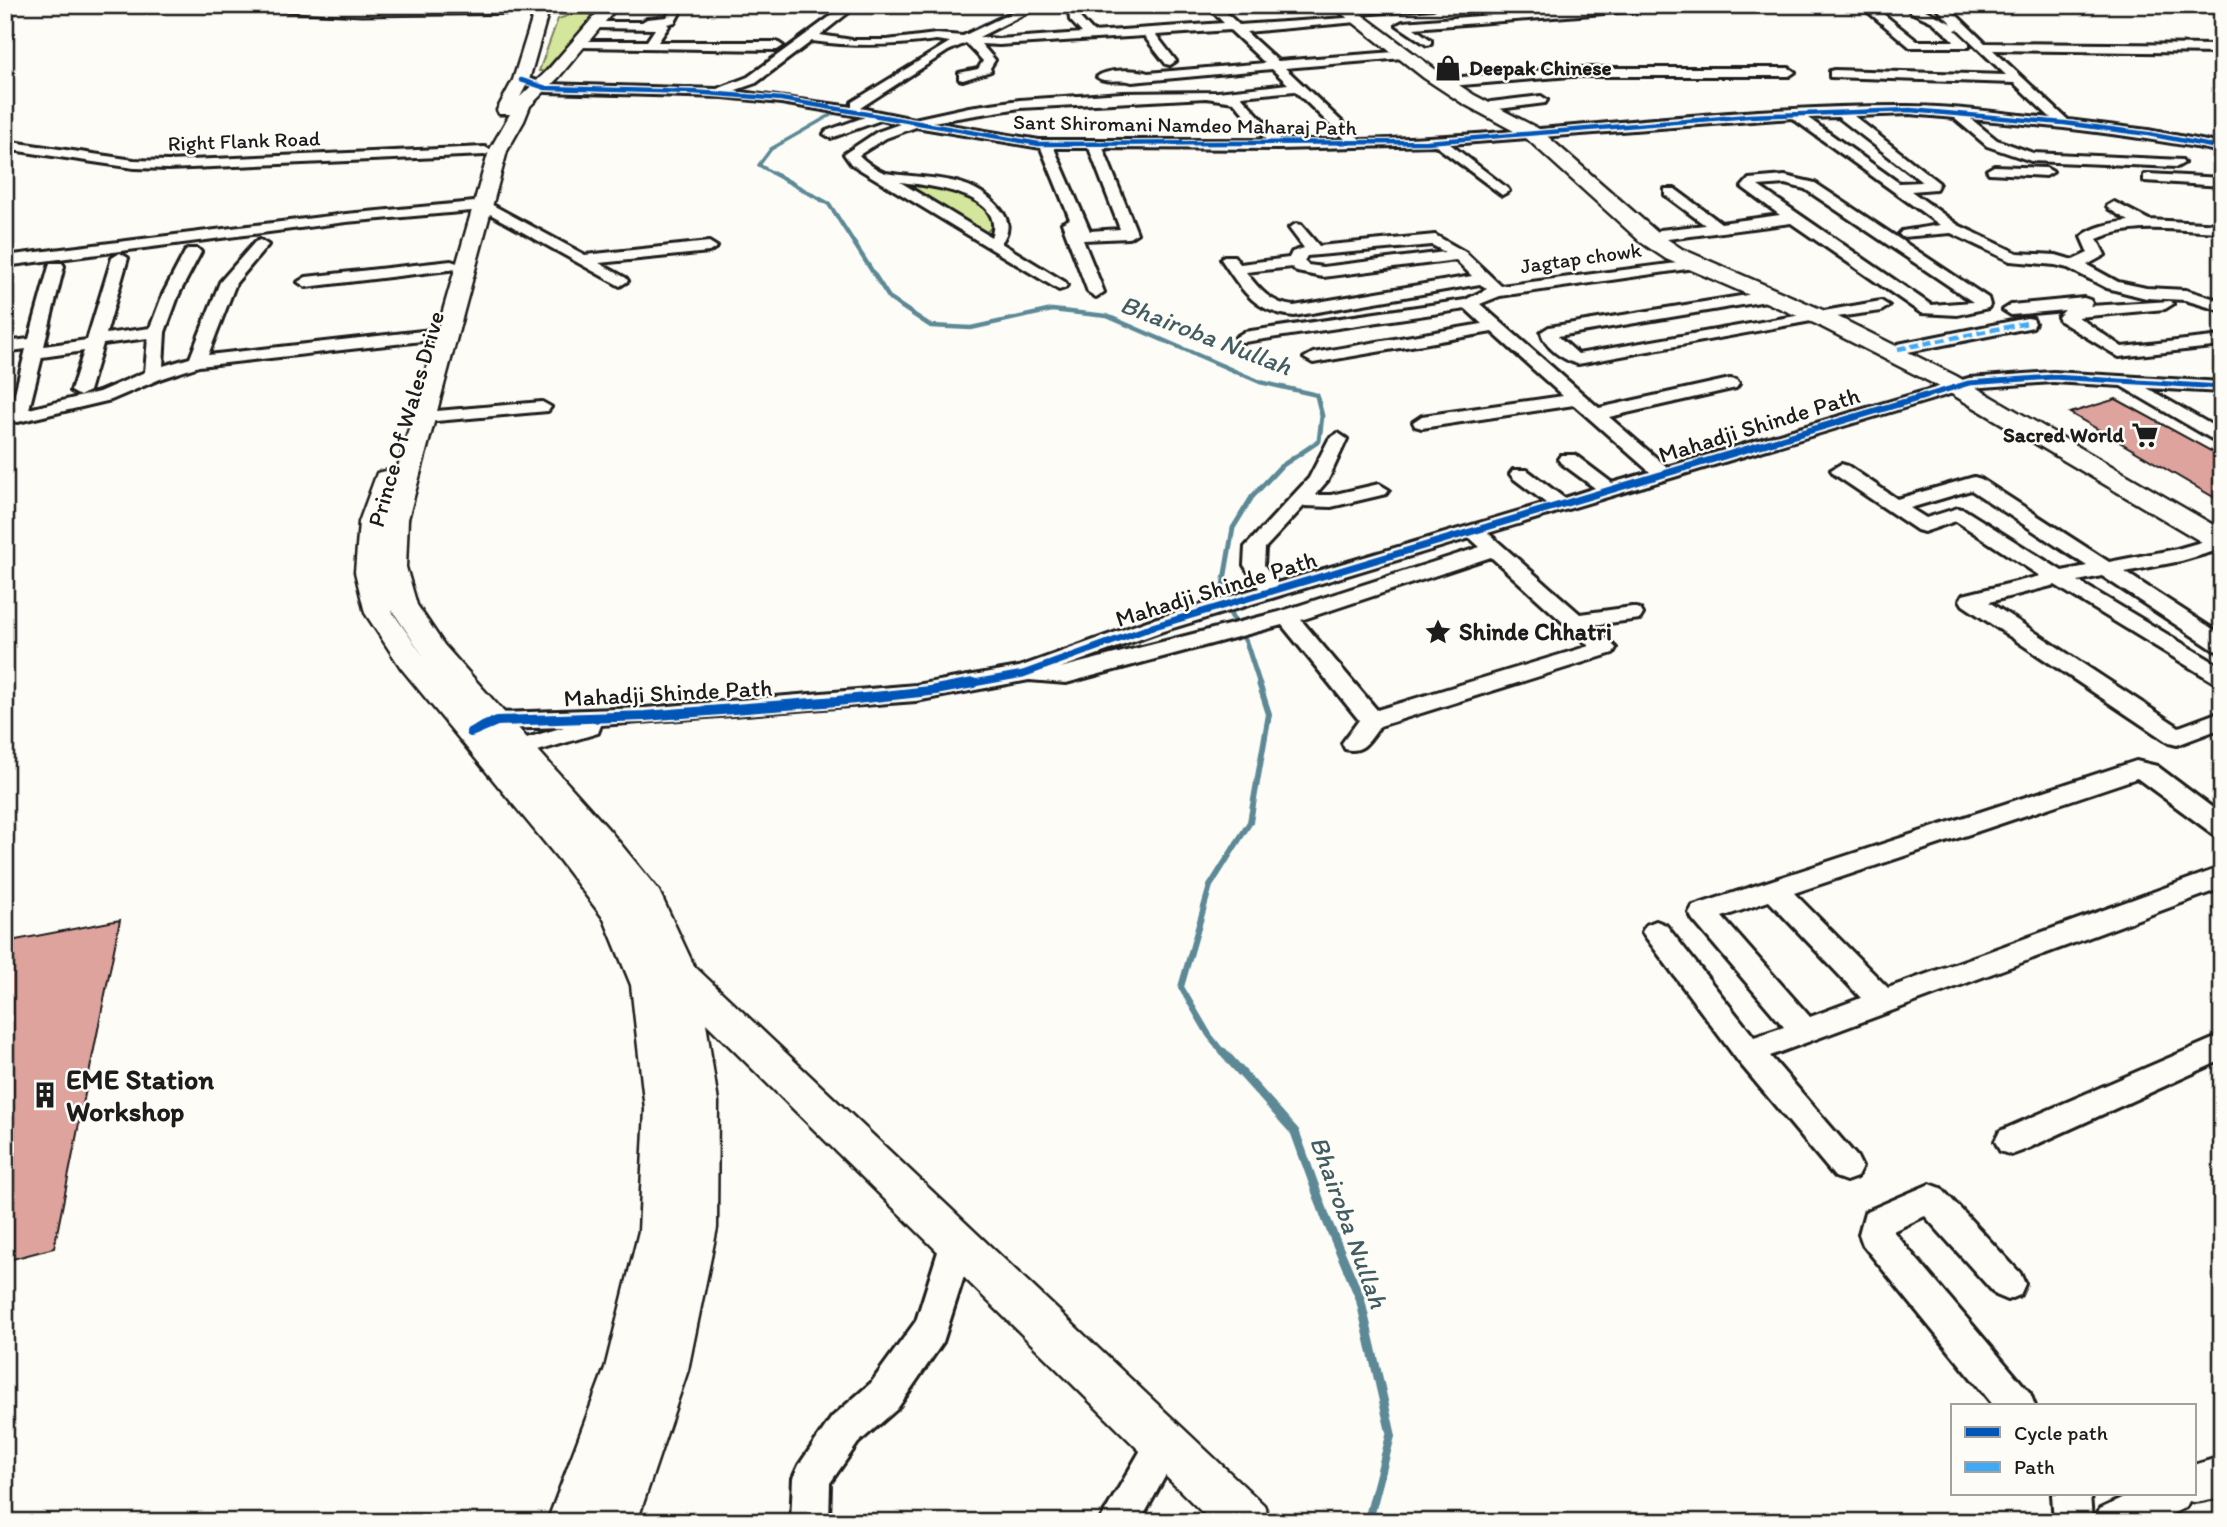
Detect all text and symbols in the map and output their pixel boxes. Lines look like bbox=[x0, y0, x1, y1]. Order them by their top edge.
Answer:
shop icon: Deepak Chinese bbox=[1433, 53, 1463, 83]
place label: Deepak Chinese bbox=[1469, 55, 1612, 81]
street label: Sant Shiromani Namdeo Maharaj Path bbox=[1013, 109, 1358, 140]
street label: Right Flank Road bbox=[167, 125, 321, 156]
street label: Jagtap chowk bbox=[1519, 237, 1643, 278]
water label: Bhairoba Nullah bbox=[1116, 288, 1296, 382]
street label: Prince Of Wales Drive bbox=[361, 308, 450, 530]
street label: Mahadji Shinde Path bbox=[1655, 380, 1863, 469]
supermarket icon: Sacred World bbox=[2130, 420, 2160, 450]
place label: Sacred World bbox=[2003, 422, 2125, 447]
street label: Mahadji Shinde Path bbox=[1112, 544, 1320, 633]
place icon: Shinde Chhatri bbox=[1423, 617, 1453, 647]
place label: Shinde Chhatri bbox=[1459, 617, 1612, 646]
street label: Mahadji Shinde Path bbox=[563, 673, 773, 712]
place label: EME Station Workshop bbox=[66, 1062, 214, 1128]
building icon: EME Station Workshop bbox=[30, 1080, 60, 1110]
water label: Bhairoba Nullah bbox=[1303, 1132, 1395, 1313]
legend bbox=[1951, 1404, 2196, 1496]
text: Cycle path bbox=[2014, 1420, 2108, 1445]
text: Path bbox=[2014, 1454, 2055, 1479]

